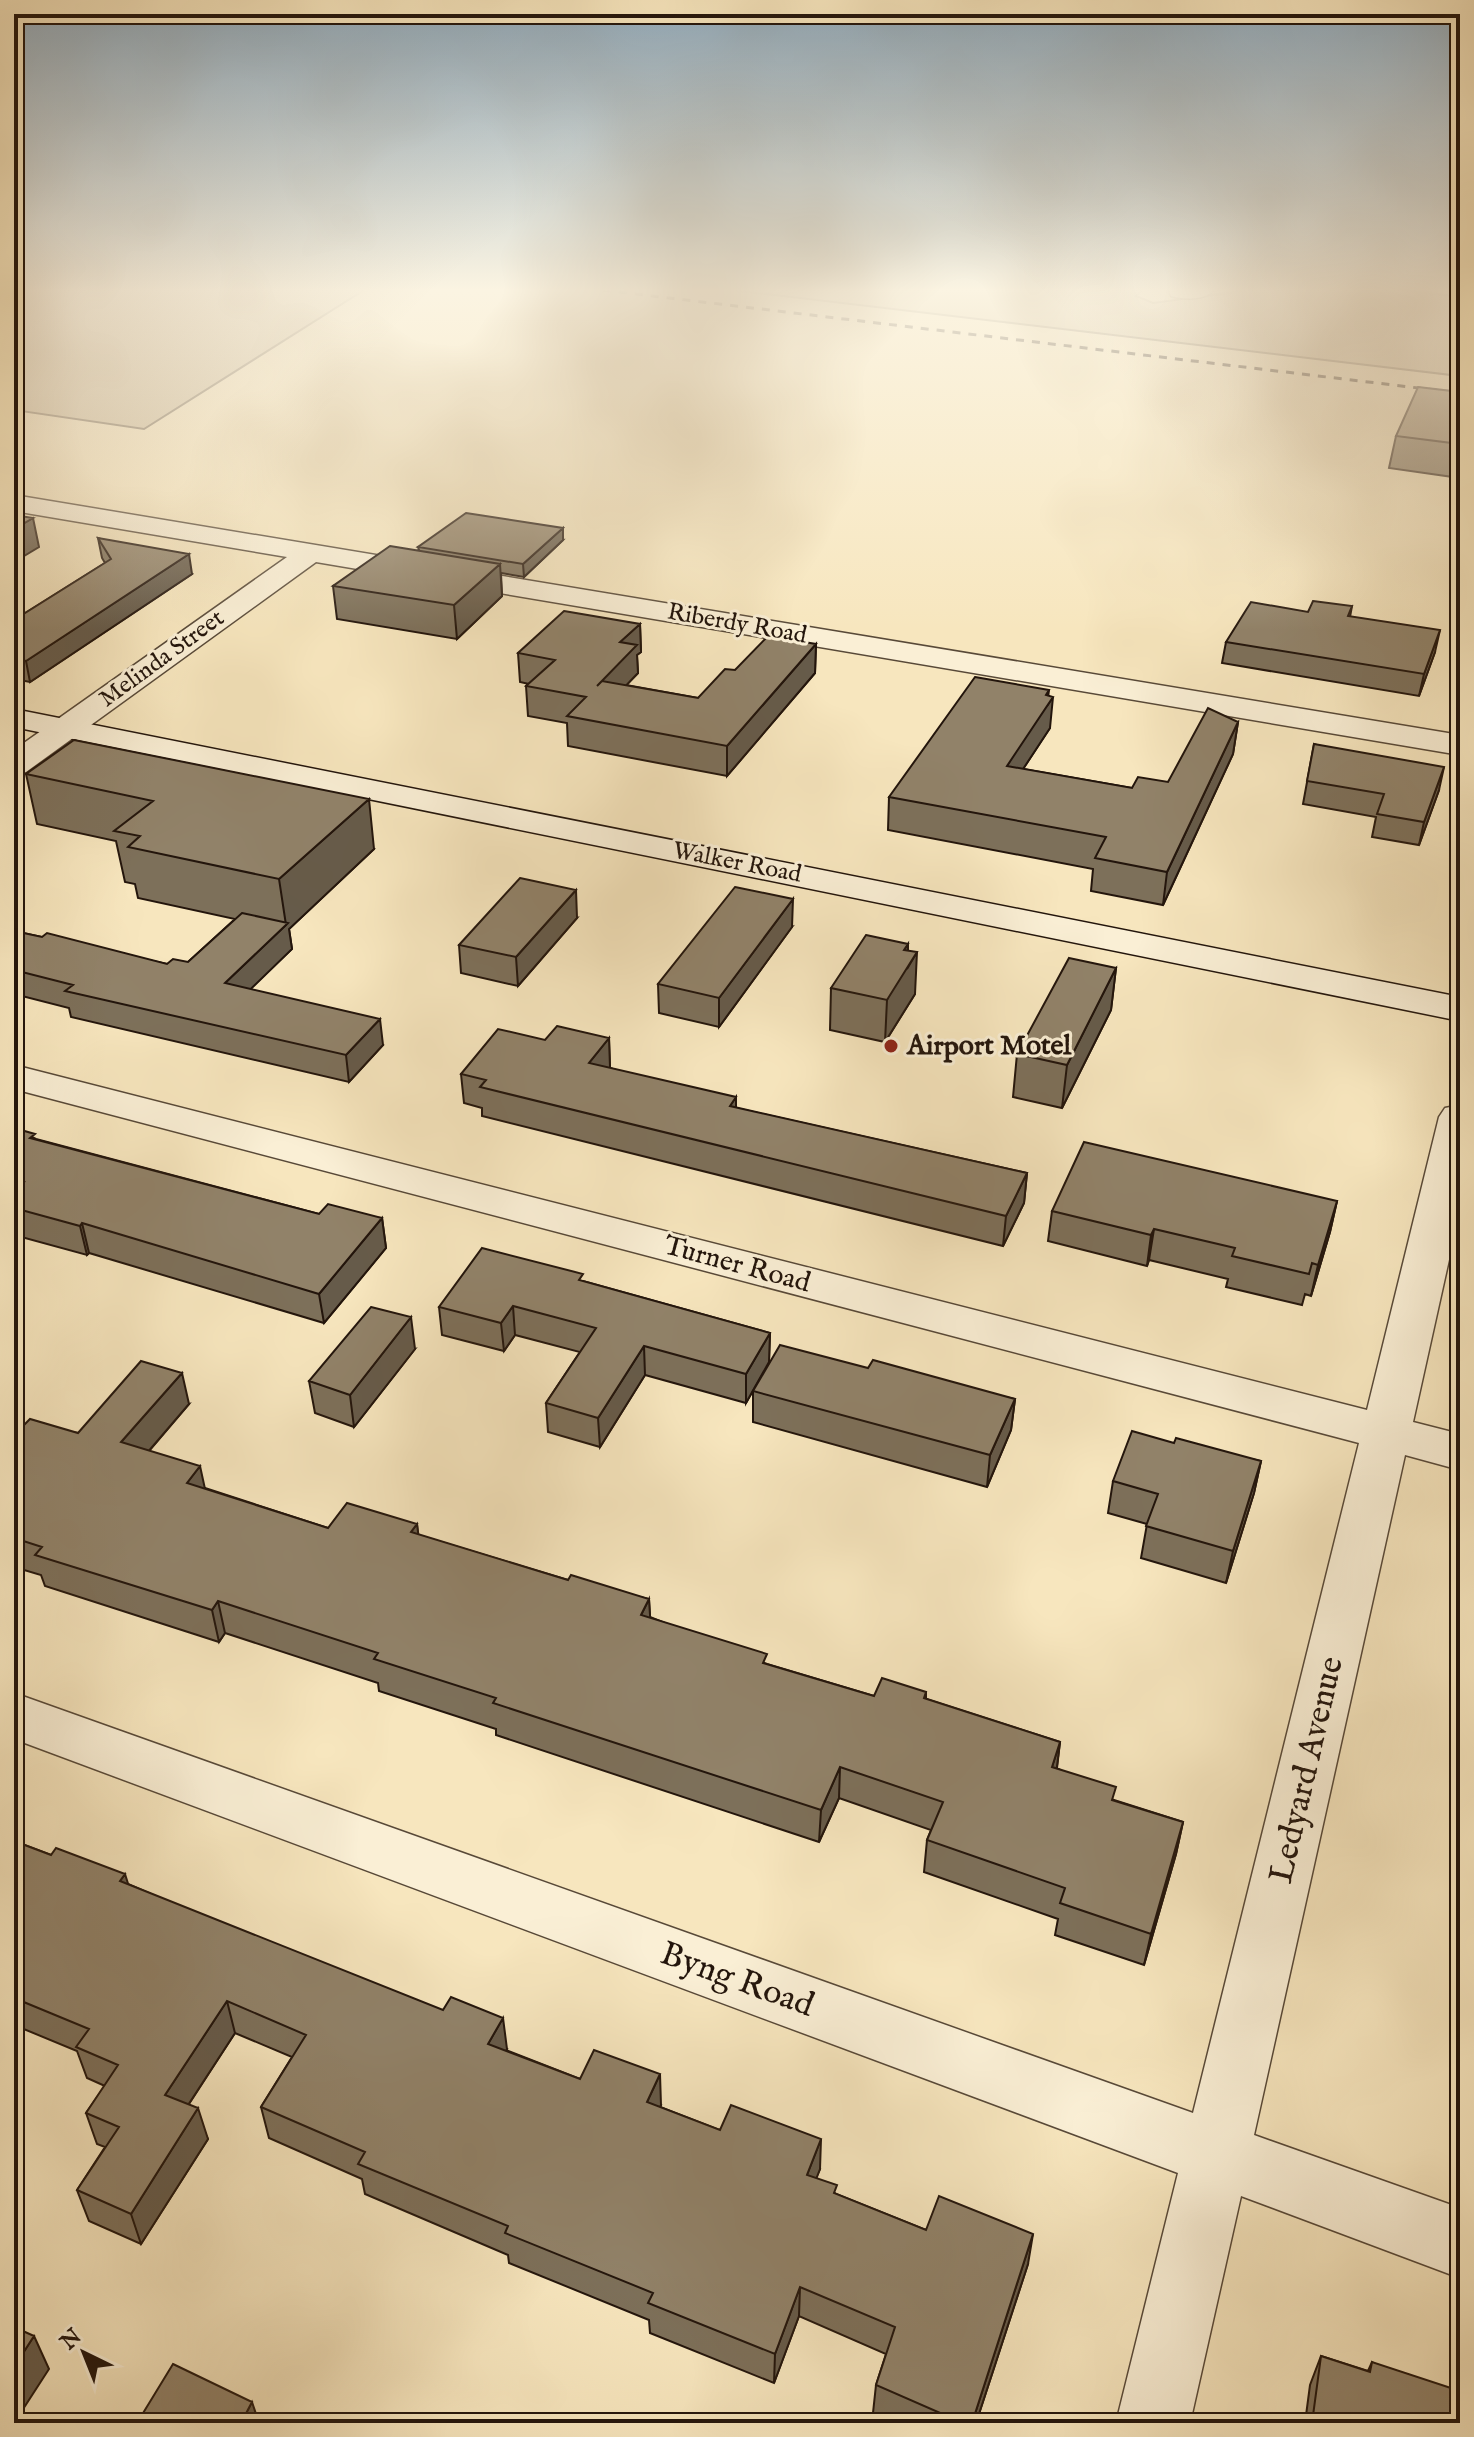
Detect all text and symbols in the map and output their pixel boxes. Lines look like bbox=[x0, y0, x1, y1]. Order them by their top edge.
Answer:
street label: Riberdy Road bbox=[665, 596, 809, 652]
street label: Melinda Street bbox=[93, 603, 231, 715]
street label: Walker Road bbox=[670, 835, 804, 891]
place label: Airport Motel bbox=[906, 1029, 1072, 1064]
marker: Airport Motel bbox=[882, 1037, 900, 1055]
street label: Turner Road bbox=[660, 1229, 814, 1301]
street label: Ledyard Avenue bbox=[1260, 1653, 1354, 1887]
street label: Byng Road bbox=[654, 1932, 820, 2028]
north arrow bbox=[44, 2313, 124, 2393]
text: N bbox=[54, 2323, 88, 2357]

